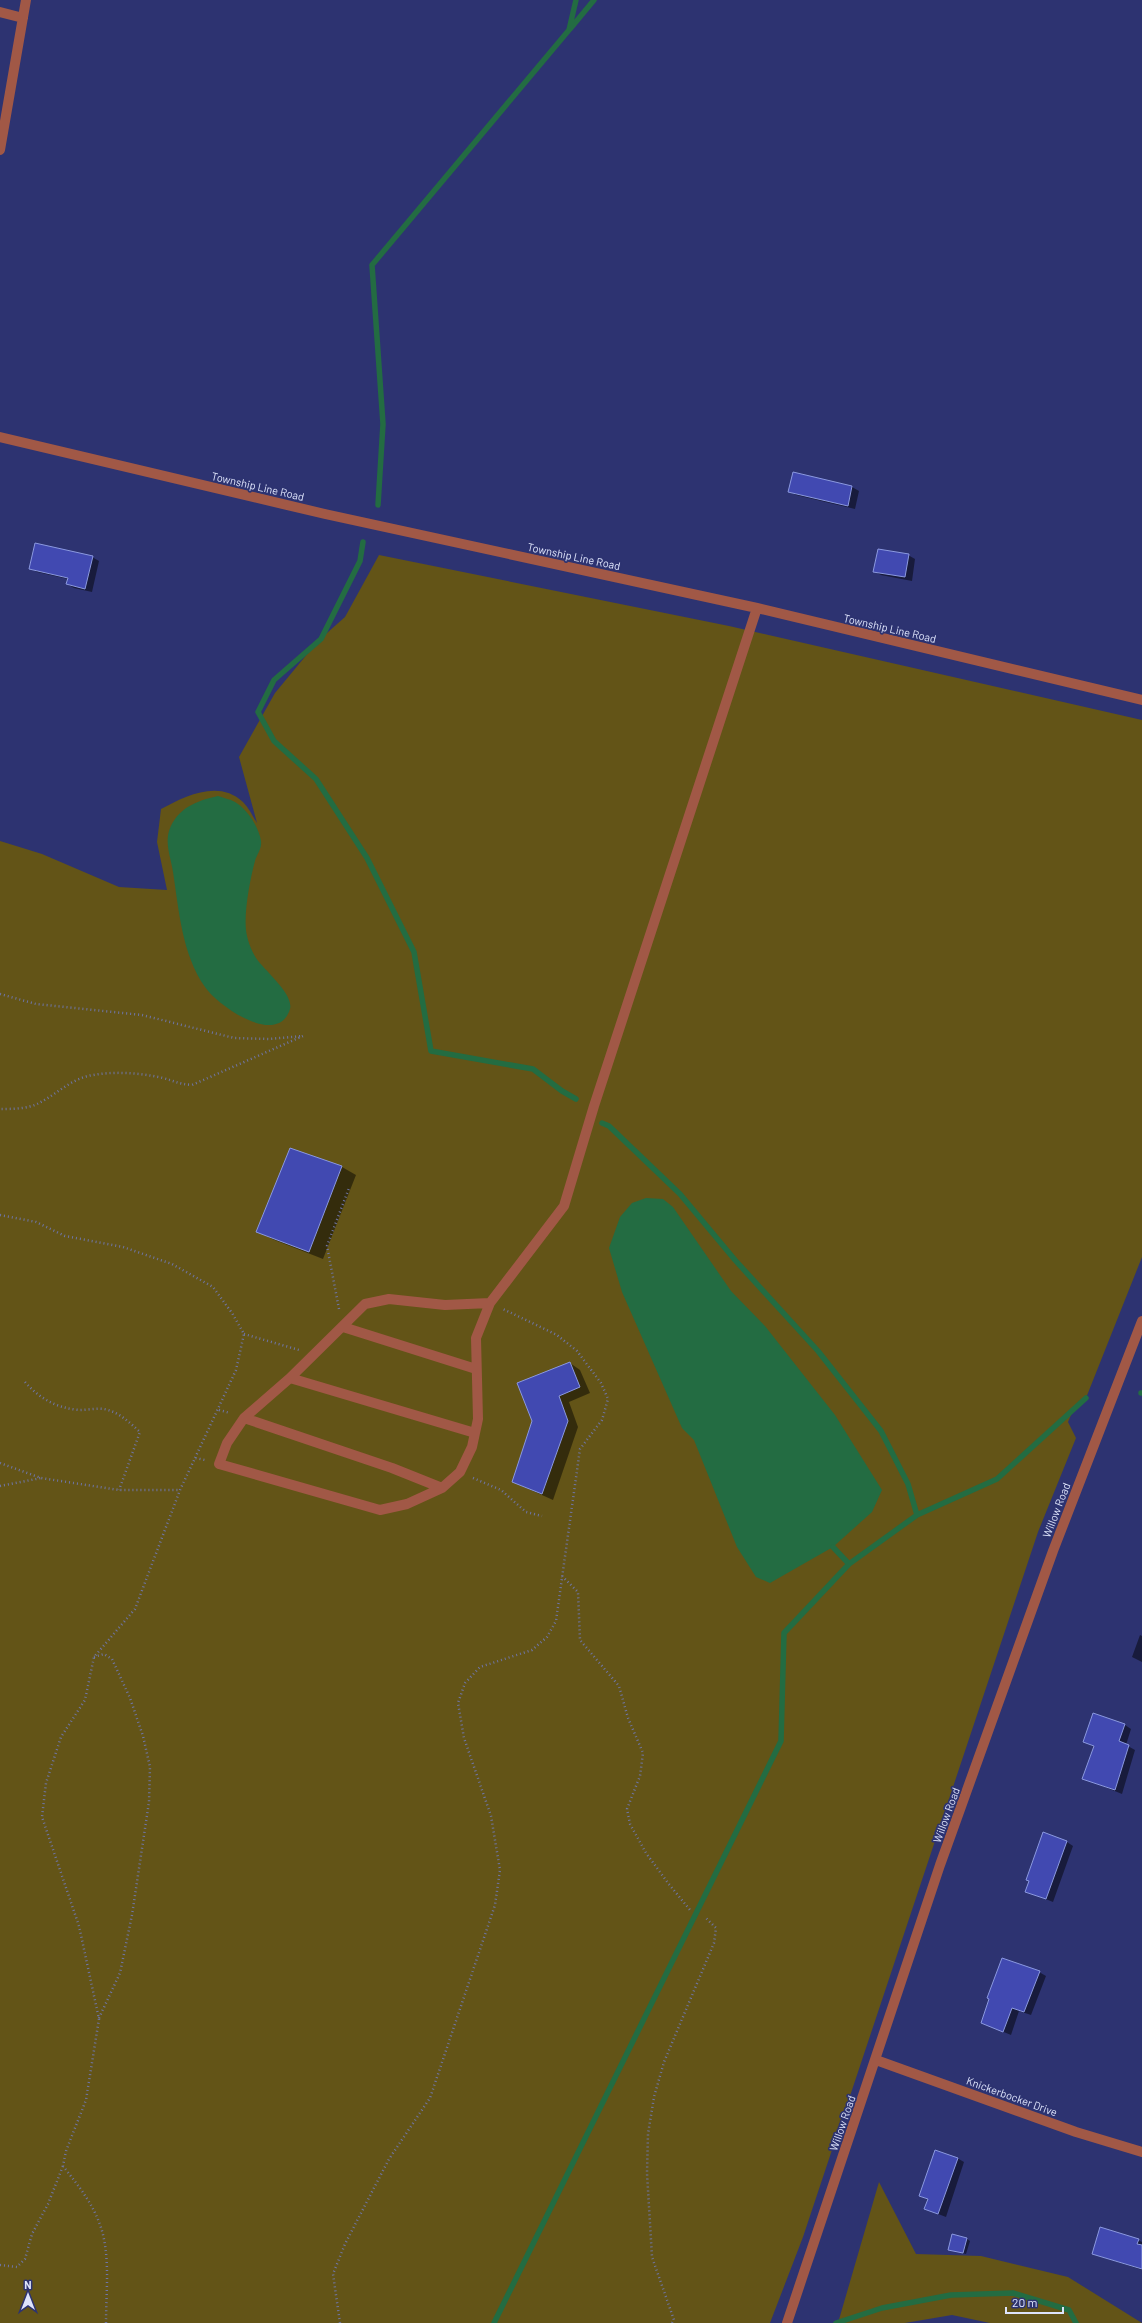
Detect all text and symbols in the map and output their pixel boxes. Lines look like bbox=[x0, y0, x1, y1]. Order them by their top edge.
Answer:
street label: Township Line Road bbox=[210, 469, 306, 503]
street label: Township Line Road bbox=[526, 540, 622, 572]
street label: Township Line Road bbox=[842, 611, 938, 645]
street label: Willow Road bbox=[1040, 1481, 1072, 1539]
street label: Willow Road bbox=[930, 1786, 962, 1844]
street label: Knickerbocker Drive bbox=[965, 2073, 1059, 2119]
street label: Willow Road bbox=[826, 2094, 858, 2152]
north arrow bbox=[8, 2275, 48, 2315]
text: N bbox=[24, 2278, 32, 2291]
scale bar bbox=[1006, 2289, 1063, 2315]
text: 20 m bbox=[1012, 2295, 1038, 2309]

